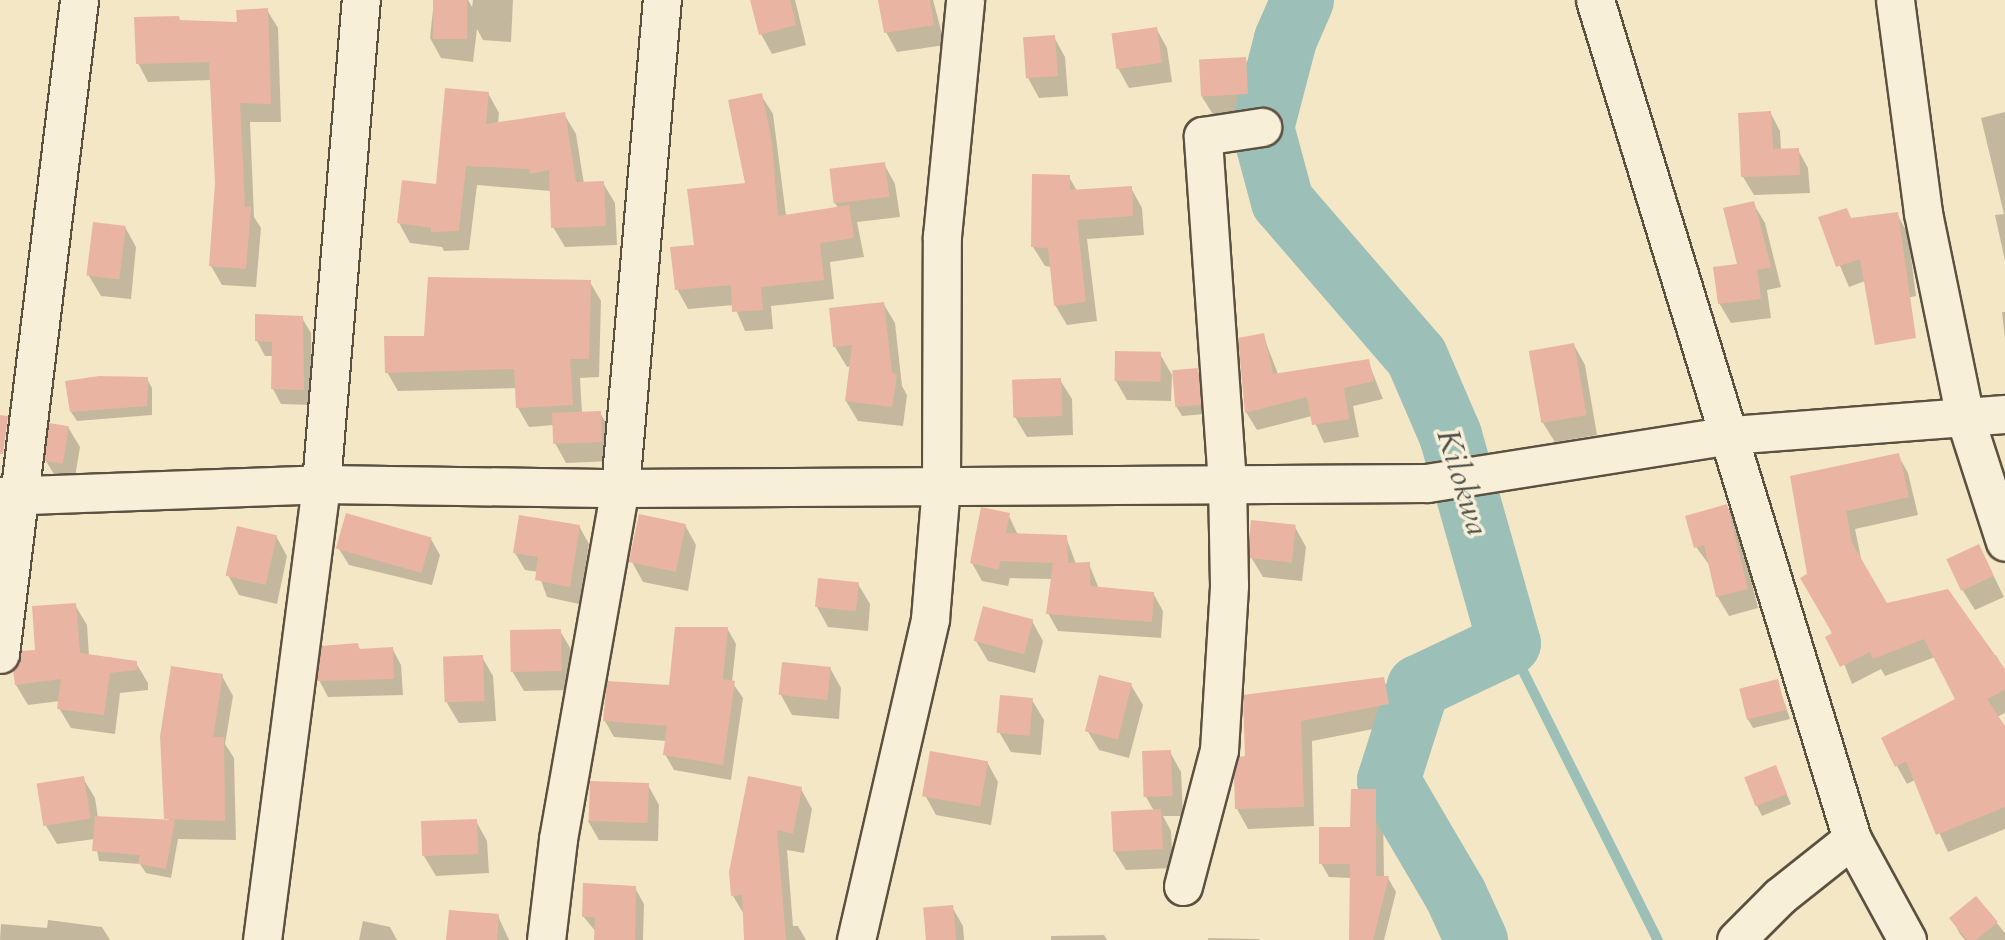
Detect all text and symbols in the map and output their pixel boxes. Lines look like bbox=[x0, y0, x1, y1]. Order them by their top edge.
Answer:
water label: Kilokwa bbox=[1428, 424, 1496, 540]

